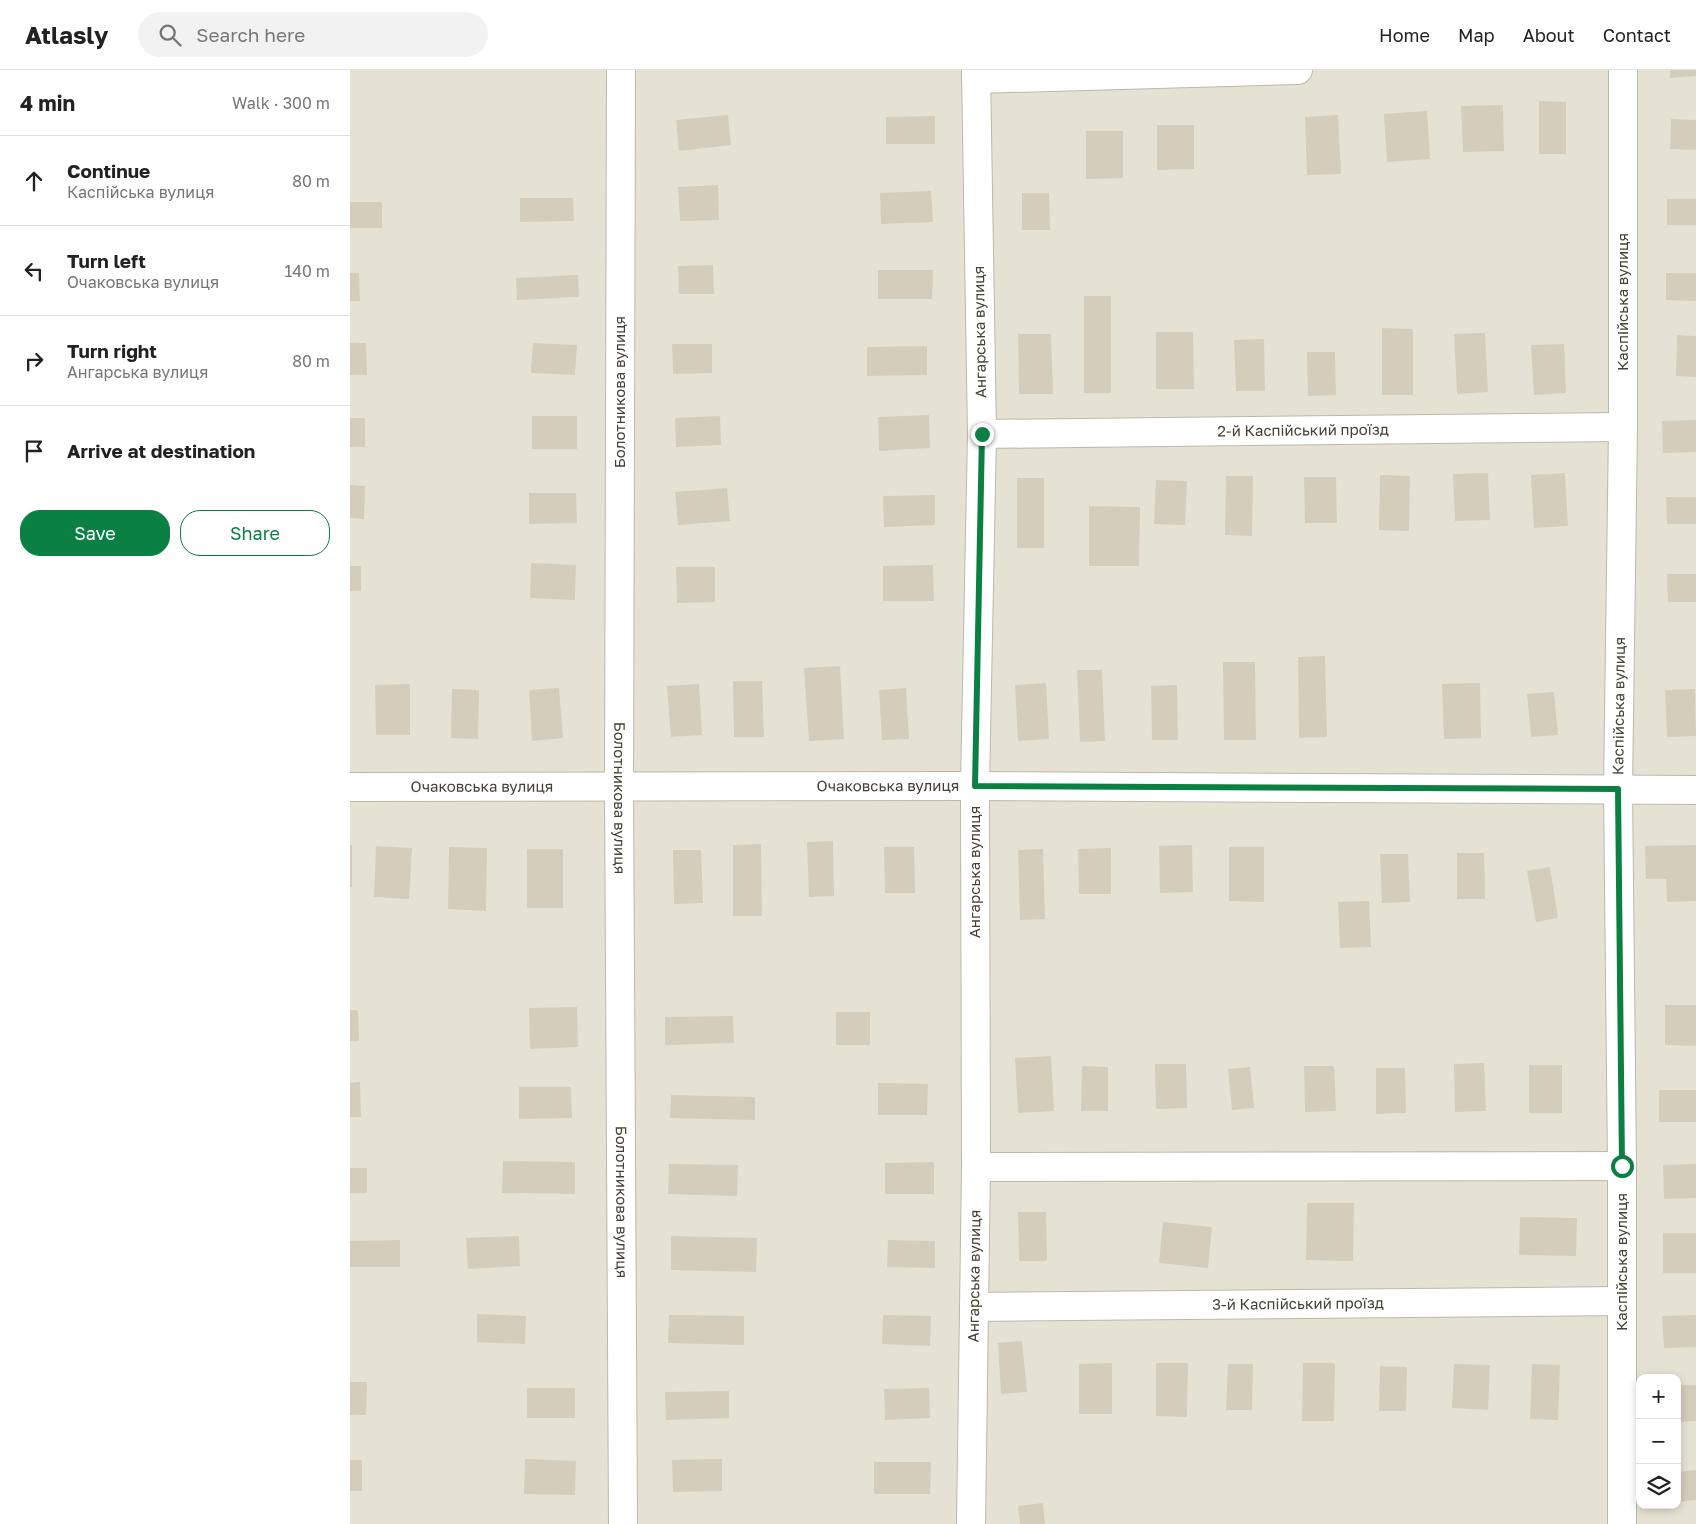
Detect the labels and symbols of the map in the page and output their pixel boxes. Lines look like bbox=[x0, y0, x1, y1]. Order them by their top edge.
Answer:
street label: Каспійська вулиця bbox=[1613, 233, 1631, 371]
street label: Ангарська вулиця bbox=[969, 266, 989, 398]
street label: Болотникова вулиця bbox=[610, 316, 628, 468]
street label: 2-й Каспійський проїзд bbox=[1217, 420, 1389, 439]
route end bbox=[971, 423, 994, 446]
street label: Каспійська вулиця bbox=[1608, 637, 1628, 775]
street label: Болотникова вулиця bbox=[611, 722, 629, 874]
street label: Очаковська вулиця bbox=[817, 776, 959, 794]
street label: Очаковська вулиця bbox=[411, 777, 553, 795]
street label: Ангарська вулиця bbox=[965, 806, 983, 938]
street label: Болотникова вулиця bbox=[613, 1126, 632, 1278]
route start bbox=[1611, 1155, 1634, 1178]
street label: Каспійська вулиця bbox=[1612, 1193, 1630, 1331]
street label: Ангарська вулиця bbox=[964, 1210, 983, 1342]
street label: 3-й Каспійський проїзд bbox=[1212, 1293, 1384, 1313]

